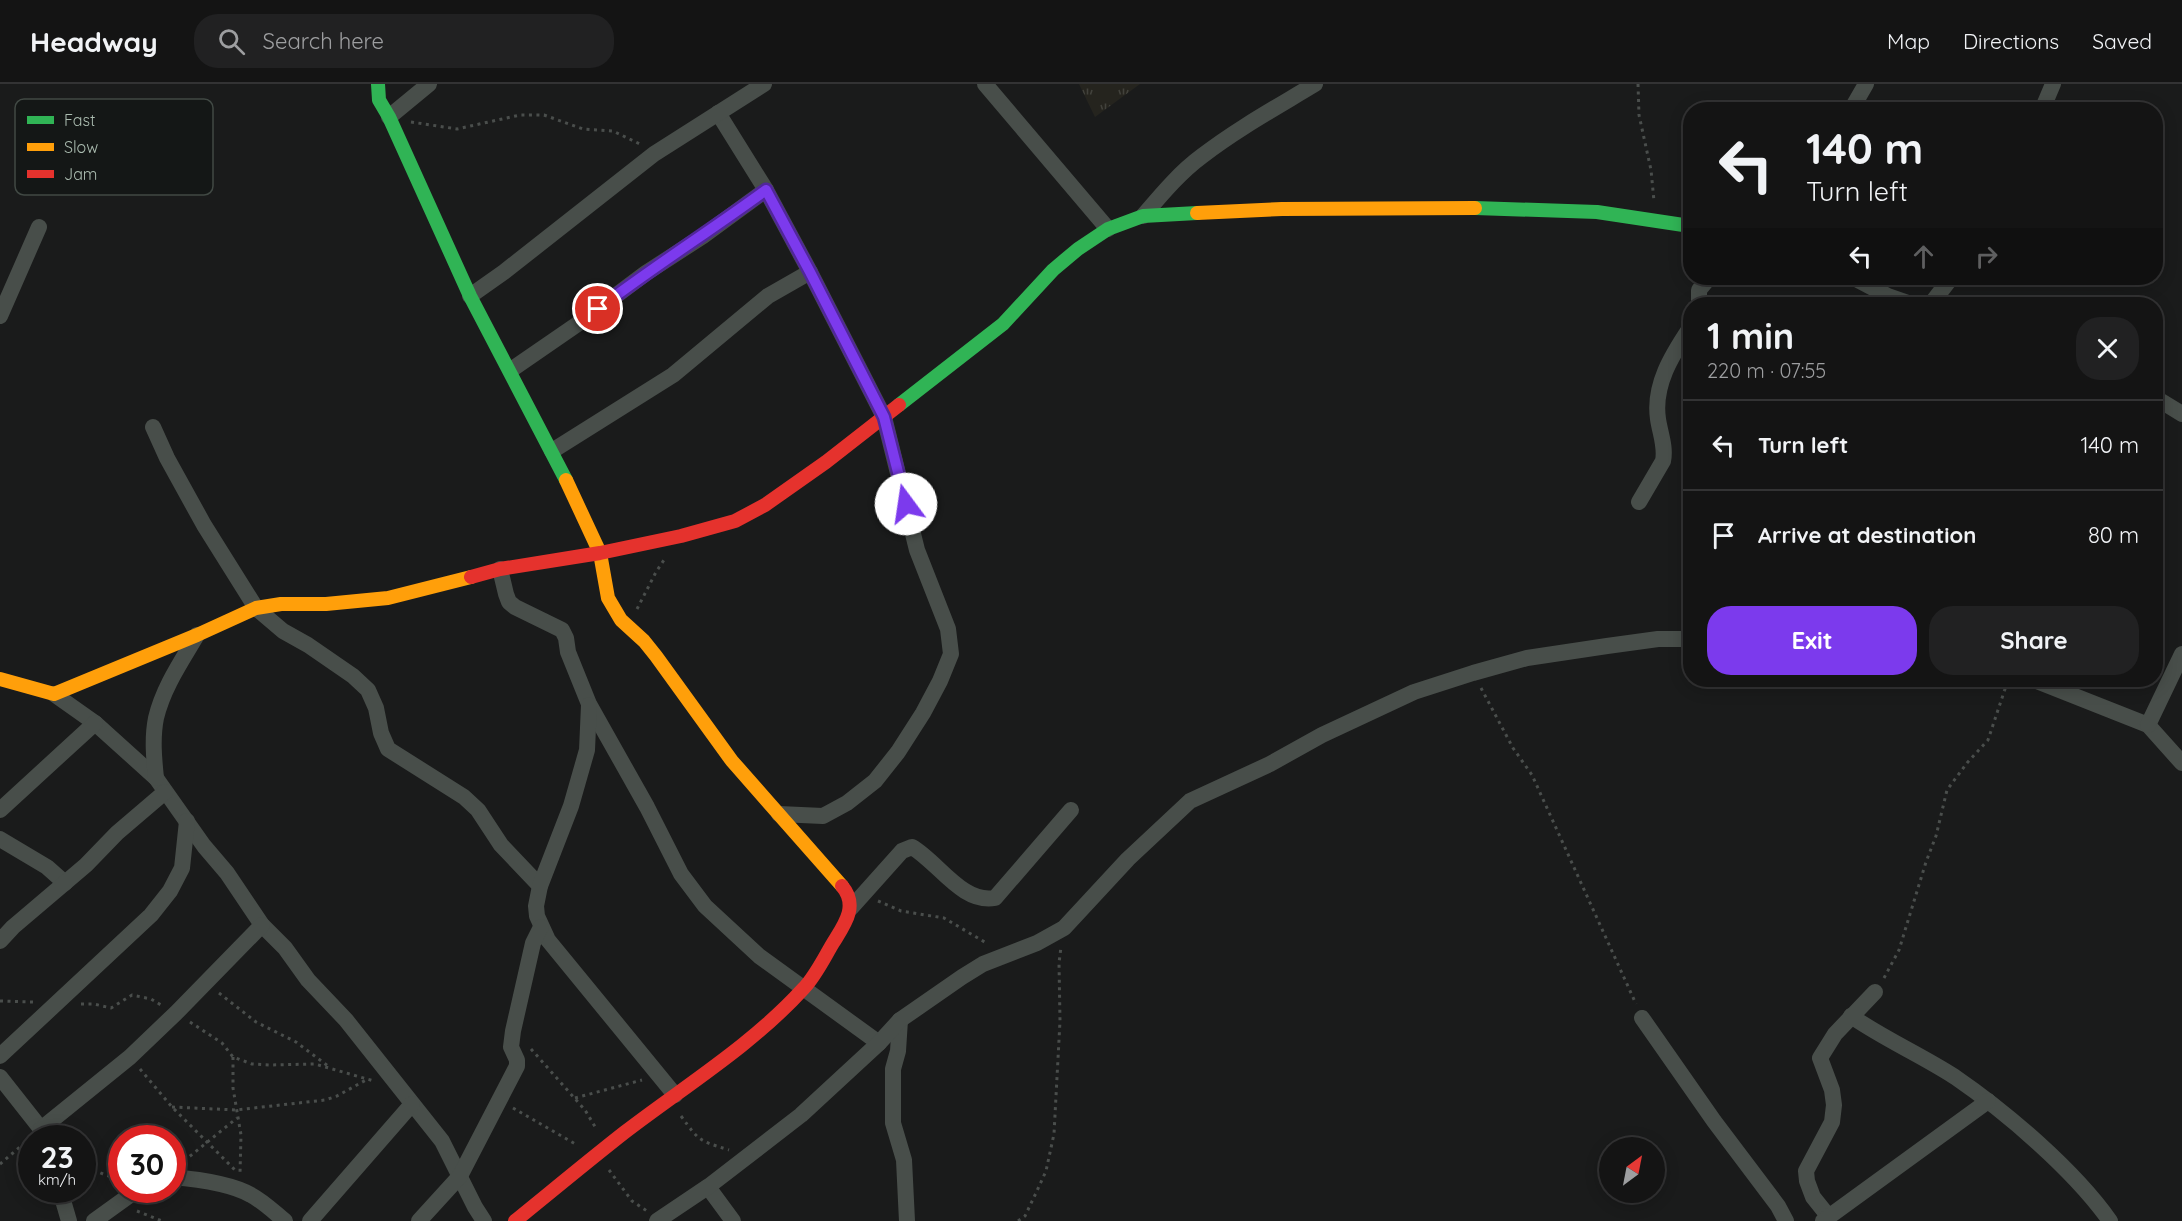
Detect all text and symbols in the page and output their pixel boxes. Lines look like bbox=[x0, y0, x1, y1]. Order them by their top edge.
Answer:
search box bbox=[194, 14, 614, 68]
text: Headway bbox=[30, 24, 158, 59]
icon: search bbox=[215, 25, 248, 58]
text: Search here bbox=[263, 27, 384, 55]
text: Map bbox=[1887, 28, 1930, 54]
text: Directions bbox=[1963, 28, 2059, 54]
text: Saved bbox=[2092, 28, 2152, 54]
legend bbox=[15, 99, 213, 195]
text: Fast bbox=[64, 110, 95, 130]
text: 140 m bbox=[1806, 122, 1923, 175]
icon: left bbox=[1707, 126, 1785, 204]
text: Slow bbox=[64, 137, 98, 157]
text: Jam bbox=[64, 164, 97, 184]
text: Turn left bbox=[1806, 174, 1908, 208]
icon: left bbox=[1844, 240, 1877, 273]
icon: ahead bbox=[1907, 240, 1940, 273]
icon: right bbox=[1970, 240, 2003, 273]
pin bbox=[572, 283, 623, 334]
icon: arrive bbox=[581, 292, 614, 325]
text: 1 min bbox=[1707, 313, 1794, 358]
button: close bbox=[2076, 317, 2139, 380]
text: 220 m · 07:55 bbox=[1707, 358, 1826, 383]
icon: left bbox=[1707, 429, 1740, 462]
text: Turn left bbox=[1758, 431, 1848, 459]
text: 140 m bbox=[2080, 431, 2139, 459]
position arrow bbox=[874, 472, 938, 536]
icon: arrive bbox=[1707, 519, 1740, 552]
text: Arrive at destination bbox=[1758, 521, 1976, 549]
text: 80 m bbox=[2088, 521, 2139, 549]
button: Exit bbox=[1707, 606, 1917, 675]
button: Share bbox=[1929, 606, 2139, 675]
speed limit sign: 30 bbox=[108, 1125, 186, 1203]
north arrow bbox=[1599, 1137, 1665, 1203]
map controls bbox=[1599, 1137, 1665, 1203]
text: 23 bbox=[40, 1138, 74, 1176]
text: km/h bbox=[38, 1170, 76, 1189]

